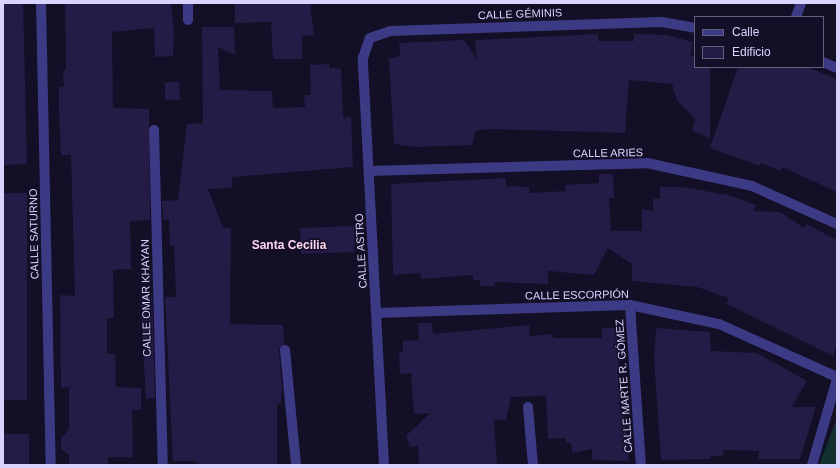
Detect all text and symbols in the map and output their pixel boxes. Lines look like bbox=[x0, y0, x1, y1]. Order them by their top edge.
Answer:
street label: CALLE GÉMINIS bbox=[478, 6, 562, 22]
legend bbox=[694, 16, 824, 68]
text: Calle bbox=[732, 25, 759, 39]
text: Edificio bbox=[732, 45, 771, 59]
street label: CALLE ARIES bbox=[572, 146, 644, 160]
street label: CALLE SATURNO bbox=[27, 188, 41, 280]
street label: CALLE ASTRO bbox=[352, 213, 370, 289]
street label: CALLE OMAR KHAYAN bbox=[138, 239, 154, 357]
district label: Santa Cecilia bbox=[252, 239, 326, 253]
street label: CALLE ESCORPIÓN bbox=[525, 287, 629, 303]
street label: CALLE MARTE R. GÓMEZ bbox=[613, 319, 635, 453]

